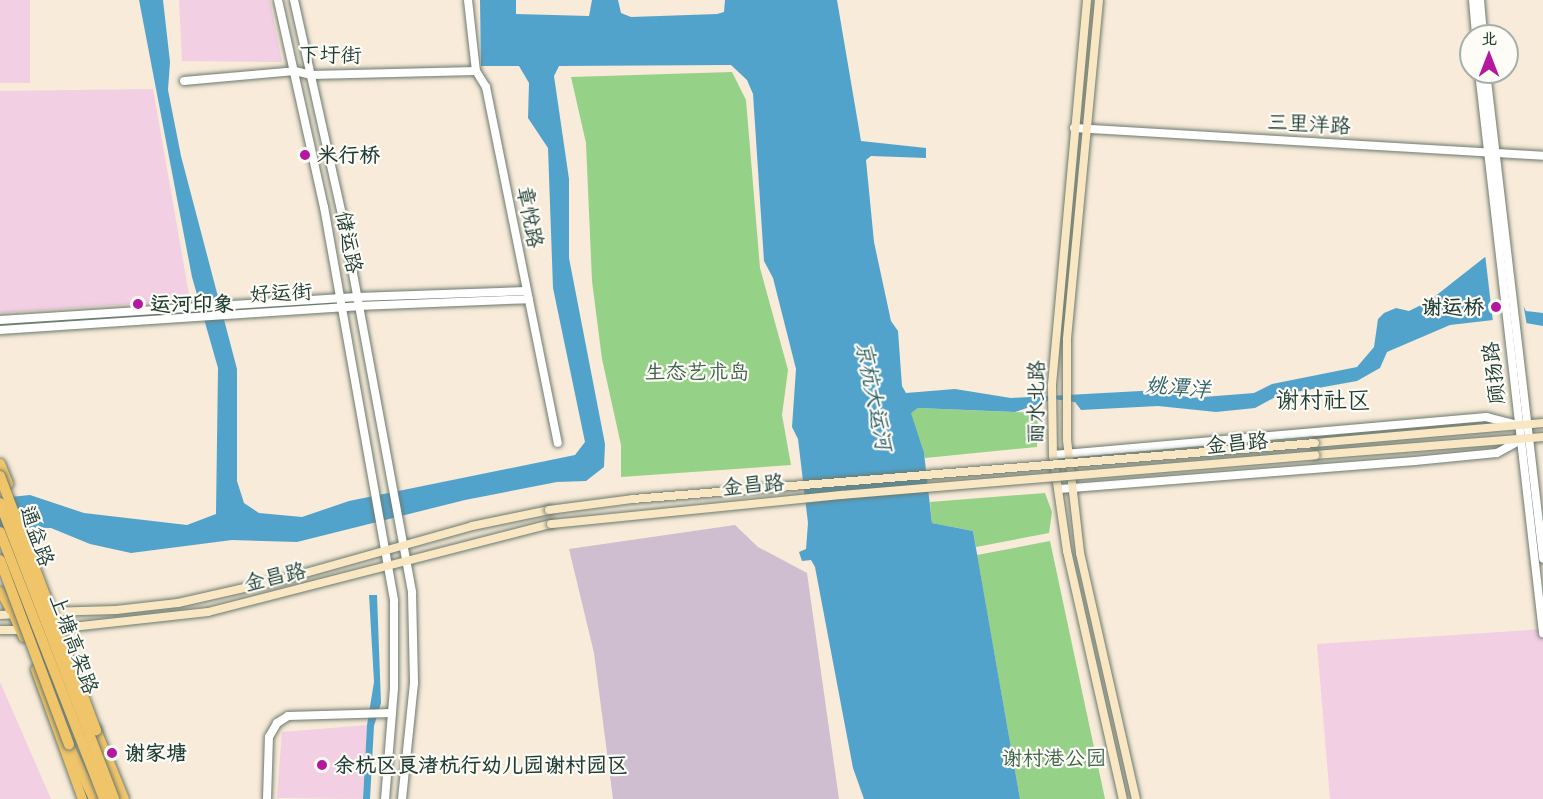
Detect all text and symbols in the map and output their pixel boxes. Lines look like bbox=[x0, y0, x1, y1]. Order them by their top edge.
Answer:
north arrow bbox=[1459, 24, 1519, 84]
text: 北 bbox=[1481, 28, 1497, 48]
street label: 下圩街 bbox=[298, 42, 362, 68]
street label: 三里洋路 bbox=[1266, 109, 1352, 139]
place label: 米行桥 bbox=[317, 142, 380, 168]
marker: 米行桥 bbox=[298, 148, 312, 162]
street label: 章悦路 bbox=[512, 184, 548, 250]
street label: 储运路 bbox=[331, 209, 367, 275]
street label: 好运街 bbox=[249, 279, 313, 307]
place label: 运河印象 bbox=[150, 291, 234, 317]
place label: 谢运桥 bbox=[1421, 294, 1484, 320]
marker: 运河印象 bbox=[131, 297, 145, 311]
marker: 谢运桥 bbox=[1489, 300, 1503, 314]
water label: 京杭大运河 bbox=[851, 339, 897, 453]
street label: 顾扬路 bbox=[1478, 340, 1510, 406]
park label: 生态艺术岛 bbox=[645, 359, 749, 385]
street label: 丽水北路 bbox=[1023, 360, 1049, 444]
water label: 姚潭洋 bbox=[1144, 371, 1212, 403]
district label: 谢村社区 bbox=[1275, 386, 1371, 414]
street label: 金昌路 bbox=[1205, 428, 1269, 458]
street label: 金昌路 bbox=[721, 470, 785, 500]
street label: 通益路 bbox=[14, 502, 60, 570]
street label: 金昌路 bbox=[241, 558, 309, 596]
street label: 上塘高架路 bbox=[44, 590, 104, 698]
place label: 谢家塘 bbox=[124, 740, 187, 766]
park label: 谢村港公园 bbox=[1002, 745, 1106, 771]
marker: 谢家塘 bbox=[105, 746, 119, 760]
place label: 余杭区良渚杭行幼儿园谢村园区 bbox=[334, 752, 628, 778]
marker: 余杭区良渚杭行幼儿园谢村园区 bbox=[315, 758, 329, 772]

